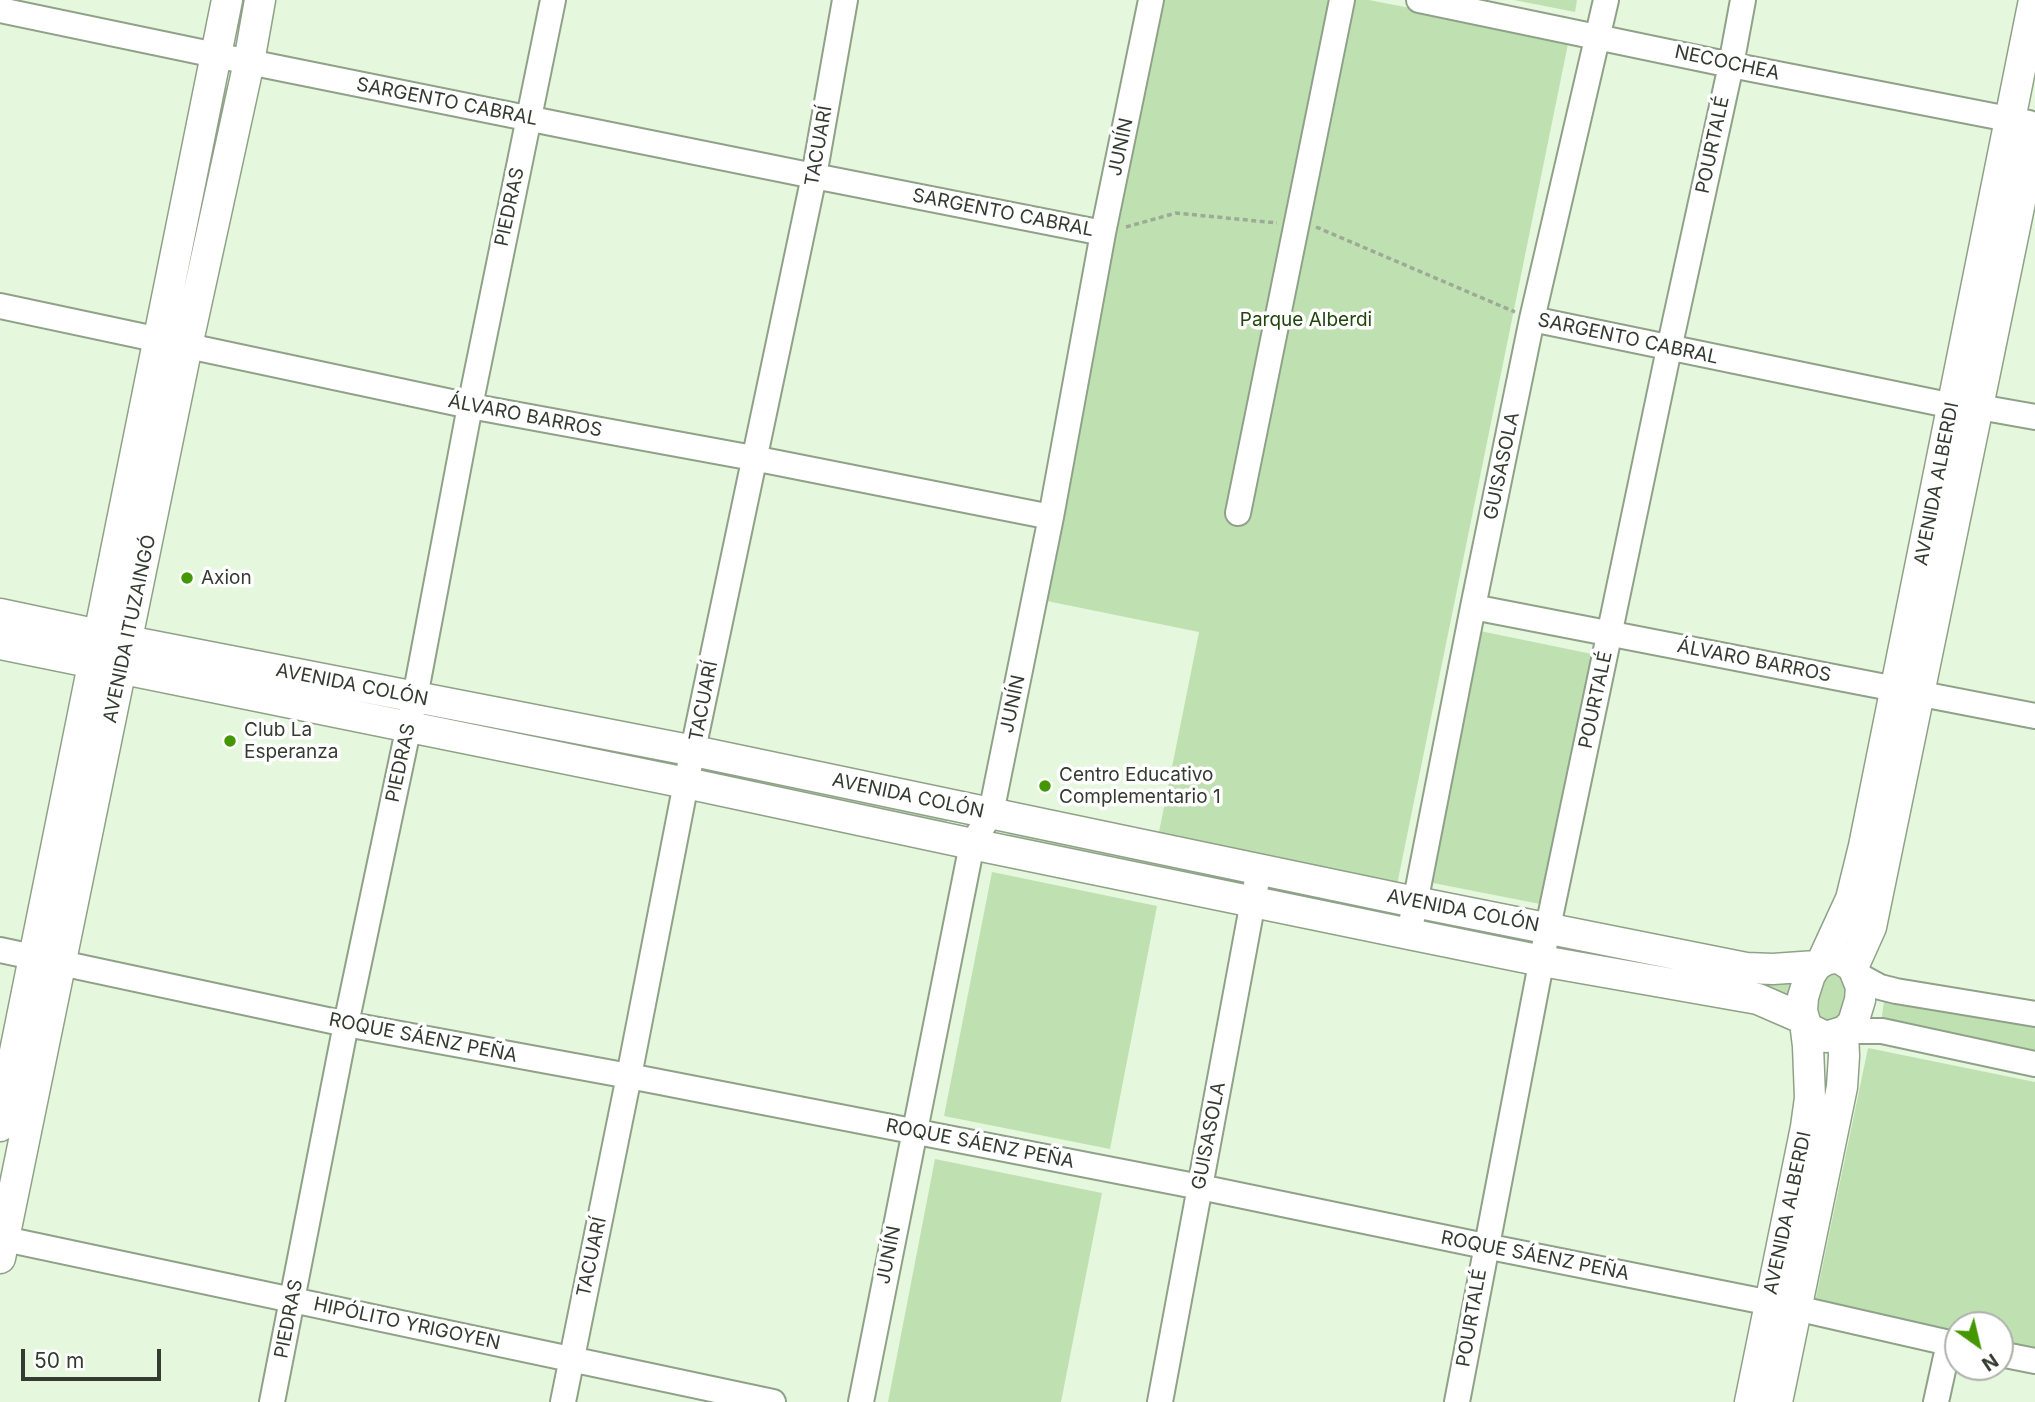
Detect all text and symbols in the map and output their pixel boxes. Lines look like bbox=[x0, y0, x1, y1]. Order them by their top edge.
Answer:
street label: NECOCHEA bbox=[1672, 41, 1782, 85]
street label: SARGENTO CABRAL bbox=[354, 73, 540, 131]
street label: POURTALÉ bbox=[1692, 94, 1734, 196]
street label: TACUARÍ bbox=[801, 104, 837, 188]
street label: JUNÍN bbox=[1104, 116, 1138, 178]
street label: PIEDRAS bbox=[491, 166, 529, 248]
street label: SARGENTO CABRAL bbox=[910, 184, 1096, 242]
park label: Parque Alberdi bbox=[1240, 309, 1372, 331]
street label: SARGENTO CABRAL bbox=[1536, 309, 1720, 369]
street label: ÁLVARO BARROS bbox=[446, 390, 604, 442]
street label: AVENIDA ALBERDI bbox=[1910, 400, 1964, 568]
street label: GUISASOLA bbox=[1479, 410, 1525, 522]
street label: AVENIDA ITUZAINGÓ bbox=[99, 533, 161, 725]
place label: Axion bbox=[201, 567, 252, 589]
marker: Axion bbox=[179, 570, 195, 586]
street label: ÁLVARO BARROS bbox=[1675, 635, 1833, 687]
street label: POURTALÉ bbox=[1575, 649, 1617, 751]
street label: AVENIDA COLÓN bbox=[274, 659, 430, 711]
street label: TACUARÍ bbox=[685, 659, 723, 743]
street label: JUNÍN bbox=[996, 673, 1030, 735]
place label: Club La Esperanza bbox=[244, 719, 338, 763]
street label: PIEDRAS bbox=[382, 722, 420, 804]
marker: Club La Esperanza bbox=[222, 733, 238, 749]
place label: Centro Educativo Complementario 1 bbox=[1059, 764, 1221, 808]
street label: AVENIDA COLÓN bbox=[830, 769, 986, 823]
marker: Centro Educativo Complementario 1 bbox=[1037, 778, 1053, 794]
street label: AVENIDA COLÓN bbox=[1385, 885, 1541, 937]
street label: ROQUE SÁENZ PEÑA bbox=[327, 1009, 519, 1067]
street label: GUISASOLA bbox=[1187, 1080, 1231, 1192]
street label: ROQUE SÁENZ PEÑA bbox=[884, 1115, 1076, 1173]
street label: AVENIDA ALBERDI bbox=[1760, 1129, 1816, 1297]
street label: TACUARÍ bbox=[572, 1215, 612, 1299]
street label: JUNÍN bbox=[872, 1224, 906, 1286]
street label: ROQUE SÁENZ PEÑA bbox=[1439, 1227, 1631, 1285]
street label: POURTALÉ bbox=[1452, 1267, 1492, 1369]
street label: PIEDRAS bbox=[270, 1278, 308, 1360]
street label: HIPÓLITO YRIGOYEN bbox=[312, 1293, 502, 1355]
north arrow bbox=[1944, 1311, 2014, 1381]
scale bar bbox=[24, 1336, 164, 1380]
text: 50 m bbox=[34, 1348, 84, 1373]
text: N bbox=[1977, 1349, 2002, 1376]

